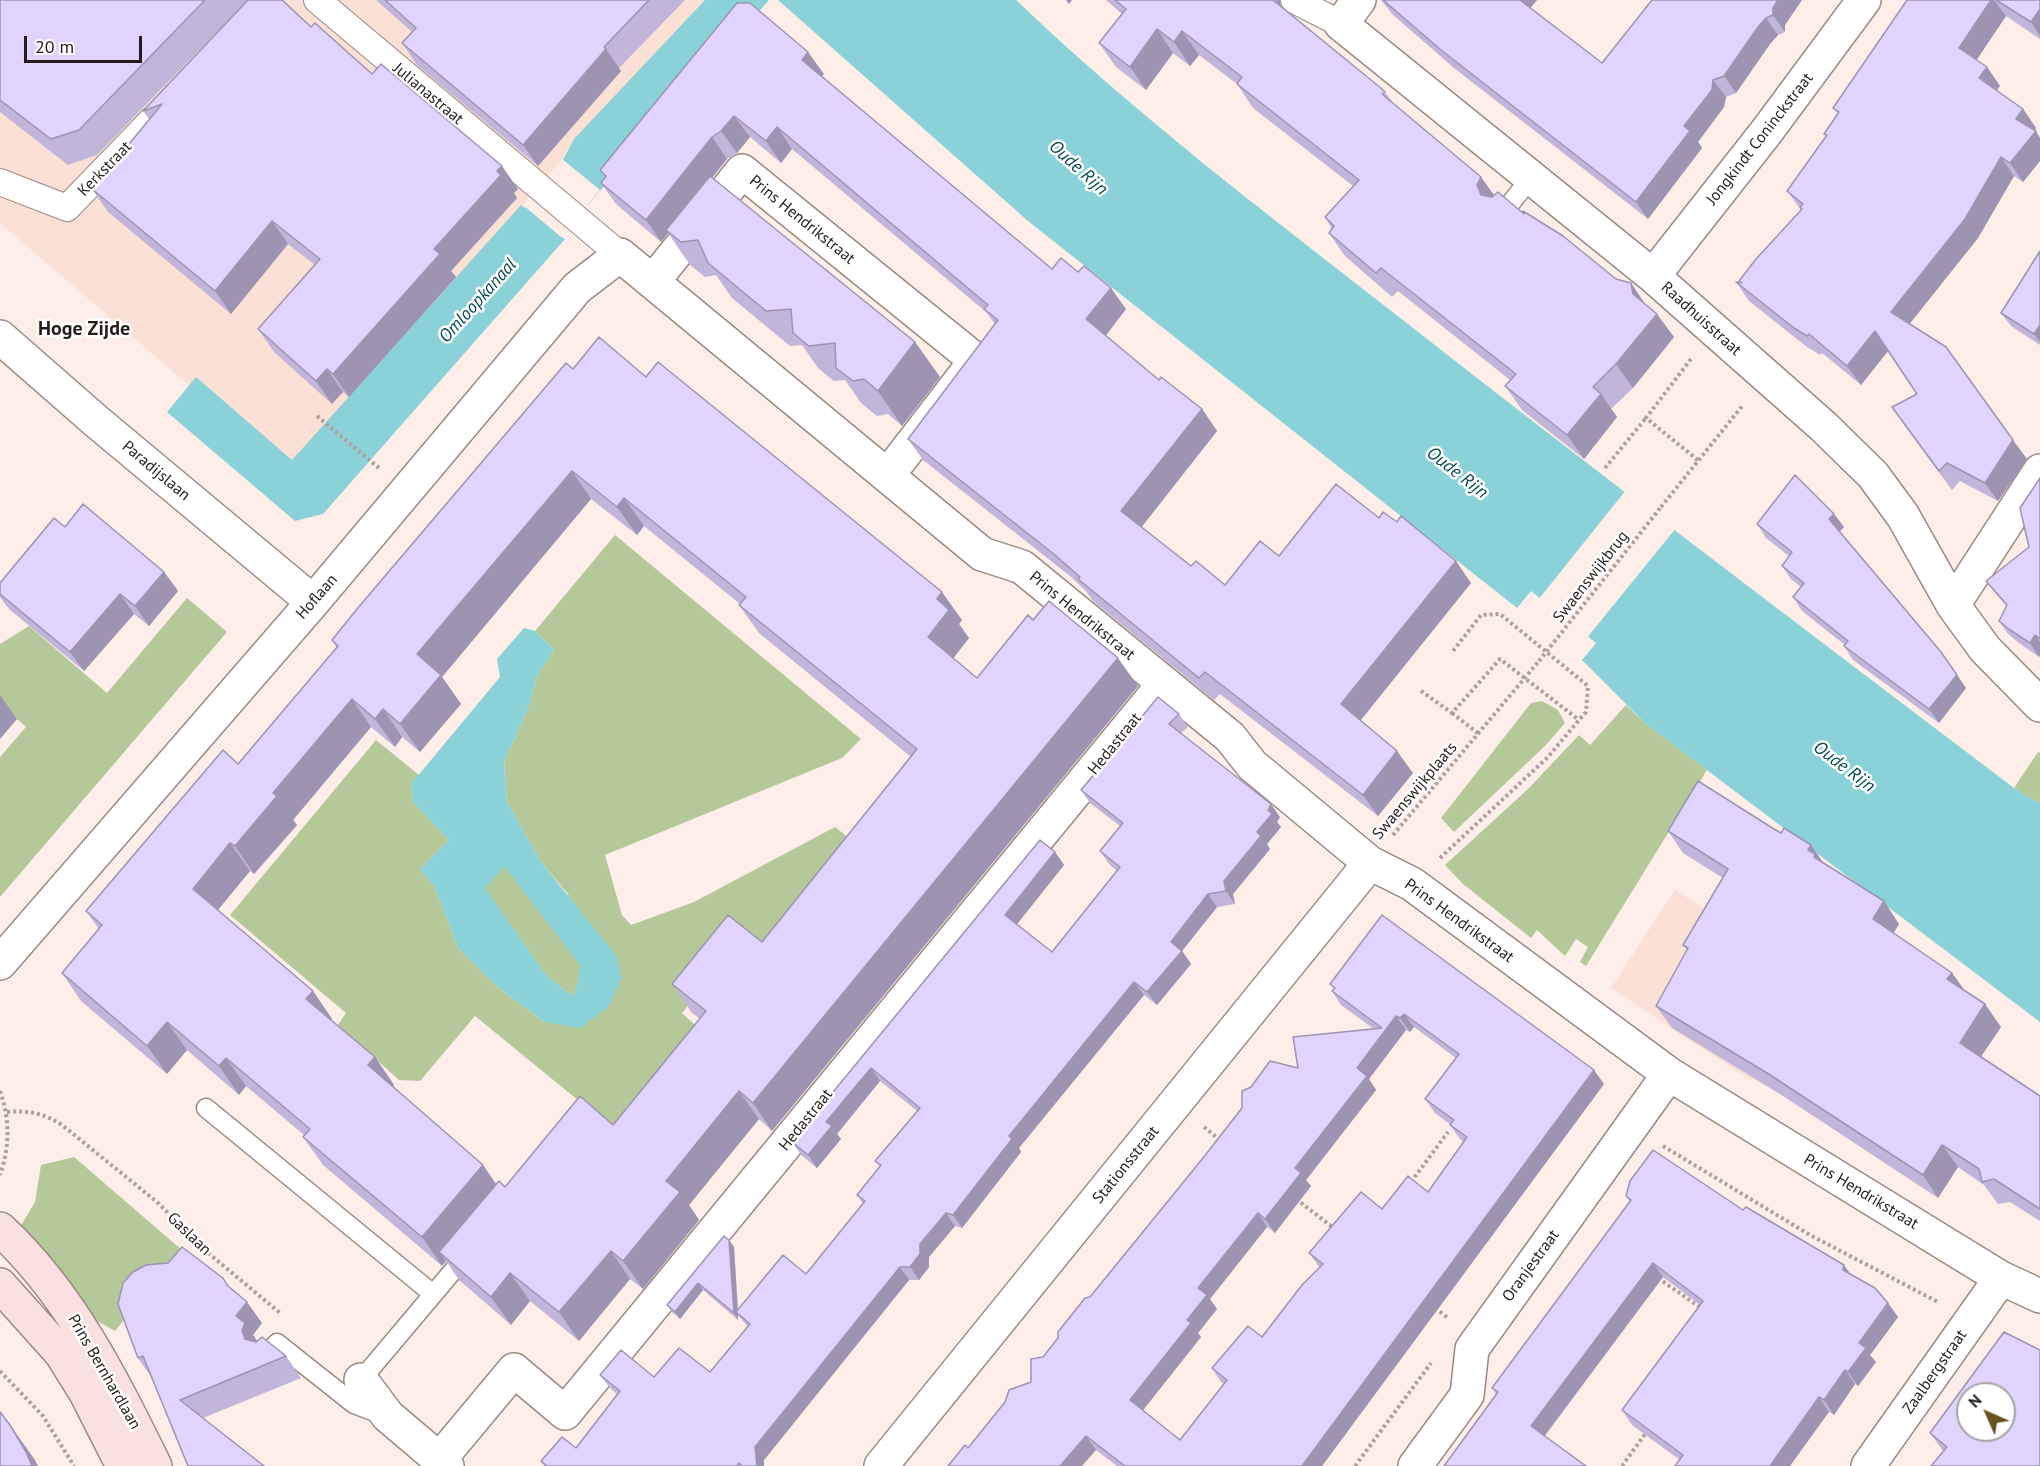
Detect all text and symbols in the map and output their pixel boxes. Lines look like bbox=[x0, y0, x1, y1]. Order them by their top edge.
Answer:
scale bar bbox=[27, 24, 146, 62]
text: 20 m bbox=[35, 35, 74, 58]
street label: Julianastraat bbox=[389, 59, 467, 129]
street label: Jongkindt Coninckstraat bbox=[1702, 69, 1818, 209]
water label: Oude Rijn bbox=[1044, 136, 1112, 200]
street label: Kerkstraat bbox=[74, 137, 136, 201]
street label: Prins Hendrikstraat bbox=[745, 172, 859, 268]
water label: Omloopkanaal bbox=[435, 255, 521, 347]
street label: Raadhuisstraat bbox=[1657, 278, 1745, 360]
district label: Hoge Zijde bbox=[38, 317, 130, 341]
street label: Paradijslaan bbox=[118, 437, 194, 505]
water label: Oude Rijn bbox=[1422, 442, 1492, 504]
street label: Swaenswijkbrug bbox=[1549, 527, 1633, 627]
street label: Prins Hendrikstraat bbox=[1025, 568, 1139, 664]
street label: Hoflaan bbox=[292, 571, 342, 623]
street label: Hedastraat bbox=[1084, 709, 1146, 779]
water label: Oude Rijn bbox=[1809, 737, 1879, 797]
street label: Swaenswijkplaats bbox=[1369, 738, 1461, 844]
street label: Prins Hendrikstraat bbox=[1401, 875, 1517, 967]
street label: Hedastraat bbox=[775, 1085, 837, 1155]
street label: Stationsstraat bbox=[1089, 1122, 1163, 1208]
street label: Prins Hendrikstraat bbox=[1800, 1150, 1922, 1234]
street label: Gaslaan bbox=[163, 1208, 215, 1260]
street label: Oranjestraat bbox=[1498, 1226, 1564, 1306]
street label: Prins Bernhardlaan bbox=[63, 1311, 145, 1433]
street label: Zaalbergstraat bbox=[1899, 1326, 1971, 1418]
north arrow bbox=[1956, 1382, 2016, 1442]
text: N bbox=[1964, 1390, 1985, 1411]

